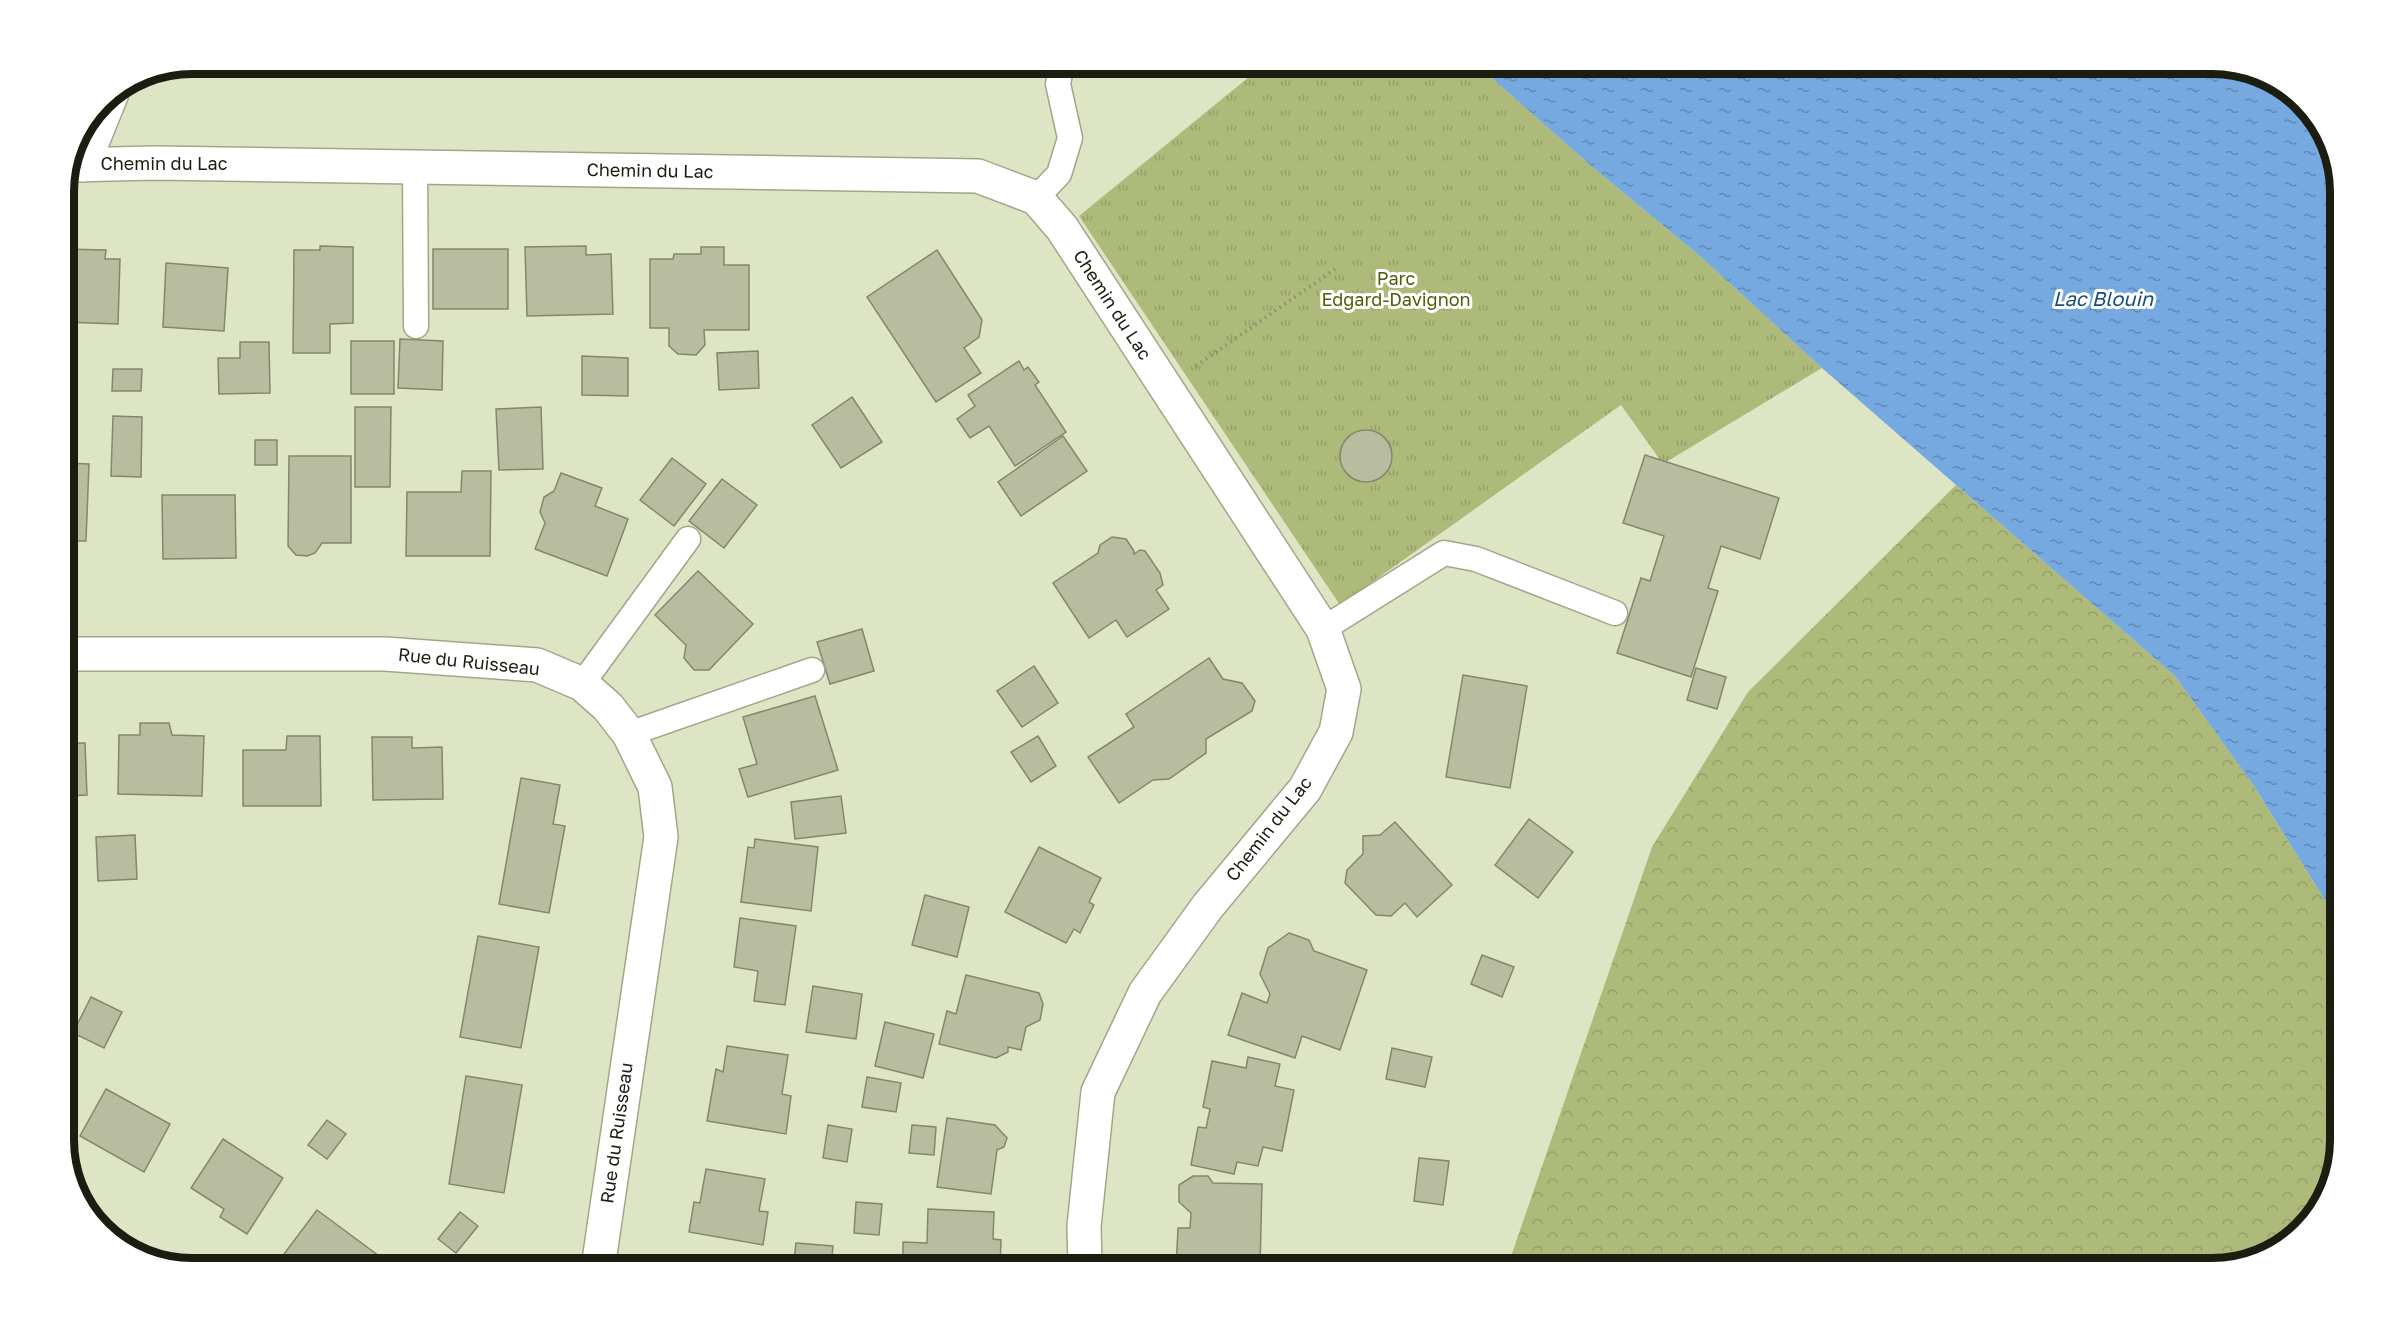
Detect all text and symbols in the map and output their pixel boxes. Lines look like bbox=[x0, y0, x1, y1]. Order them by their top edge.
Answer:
street label: Chemin du Lac bbox=[101, 152, 228, 174]
street label: Chemin du Lac bbox=[586, 158, 714, 182]
street label: Chemin du Lac bbox=[1069, 245, 1157, 364]
park label: Parc Edgard-Davignon bbox=[1321, 267, 1471, 310]
water label: Lac Blouin bbox=[2053, 286, 2154, 310]
street label: Rue du Ruisseau bbox=[397, 643, 541, 679]
street label: Chemin du Lac bbox=[1220, 771, 1316, 885]
street label: Rue du Ruisseau bbox=[595, 1061, 637, 1205]

